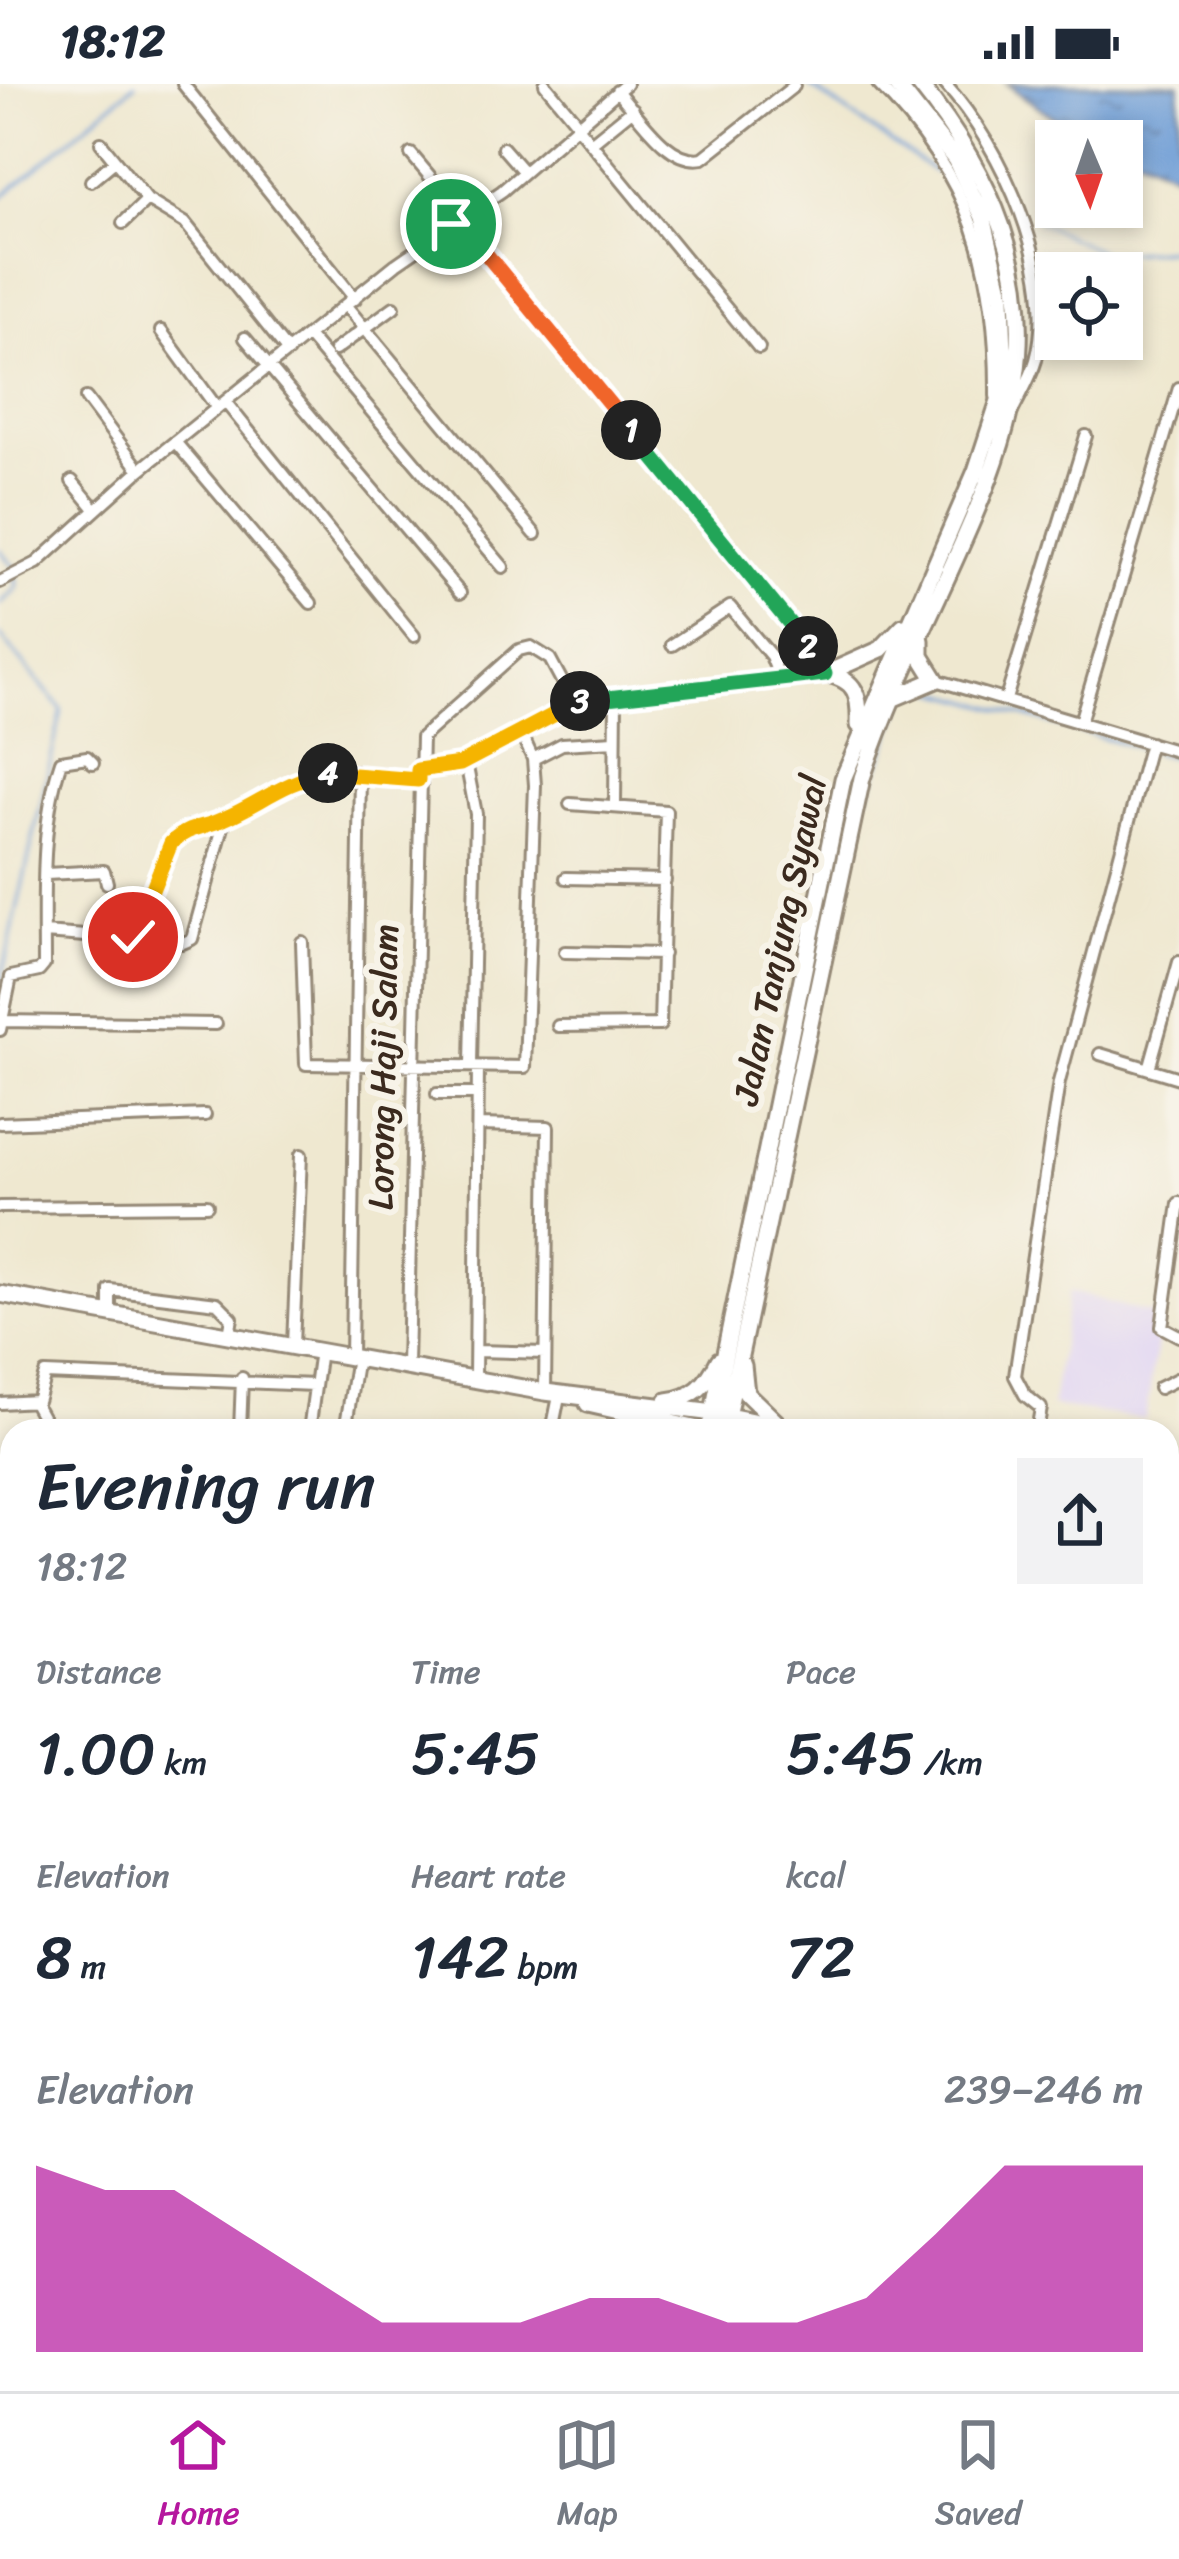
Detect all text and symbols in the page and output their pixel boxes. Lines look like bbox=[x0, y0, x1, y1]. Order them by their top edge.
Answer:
text: 18:12 bbox=[60, 2, 165, 82]
north arrow bbox=[1035, 120, 1143, 228]
map controls bbox=[1035, 120, 1143, 360]
pin bbox=[400, 173, 502, 275]
icon: arrive bbox=[418, 191, 484, 257]
button: locate bbox=[1035, 252, 1143, 360]
pin: 1 bbox=[601, 400, 661, 460]
text: 1 bbox=[624, 401, 638, 459]
pin: 2 bbox=[778, 616, 838, 676]
text: 2 bbox=[798, 617, 818, 675]
pin: 3 bbox=[550, 671, 610, 731]
text: 3 bbox=[571, 672, 589, 730]
pin: 4 bbox=[298, 743, 358, 803]
text: 4 bbox=[318, 744, 338, 802]
street label: Jalan Tanjung Syawal bbox=[713, 768, 846, 1113]
pin bbox=[82, 886, 184, 988]
icon: check bbox=[100, 904, 166, 970]
street label: Lorong Haji Salam bbox=[349, 923, 417, 1211]
text: Evening run bbox=[36, 1428, 376, 1545]
button: share bbox=[1017, 1458, 1143, 1584]
text: 18:12 bbox=[36, 1532, 127, 1601]
text: Distance bbox=[36, 1643, 161, 1701]
text: Time bbox=[411, 1643, 481, 1701]
text: Pace bbox=[786, 1643, 856, 1701]
text: 1.00 bbox=[36, 1701, 156, 1807]
text: 5:45 bbox=[411, 1701, 540, 1807]
text: 5:45 bbox=[786, 1701, 915, 1807]
text: km bbox=[156, 1734, 207, 1792]
text: /km bbox=[915, 1734, 983, 1792]
text: Elevation bbox=[36, 1847, 170, 1905]
text: Heart rate bbox=[411, 1847, 566, 1905]
text: kcal bbox=[786, 1847, 846, 1905]
text: 8 bbox=[36, 1905, 72, 2011]
text: 142 bbox=[411, 1905, 509, 2011]
text: 72 bbox=[786, 1905, 855, 2011]
text: m bbox=[72, 1938, 106, 1996]
text: bpm bbox=[509, 1938, 578, 1996]
text: Elevation bbox=[36, 2055, 194, 2124]
text: 239–246 m bbox=[944, 2055, 1143, 2124]
tab: Home bbox=[157, 2412, 240, 2542]
tab: Map bbox=[554, 2412, 620, 2542]
tab: Saved bbox=[935, 2412, 1022, 2542]

